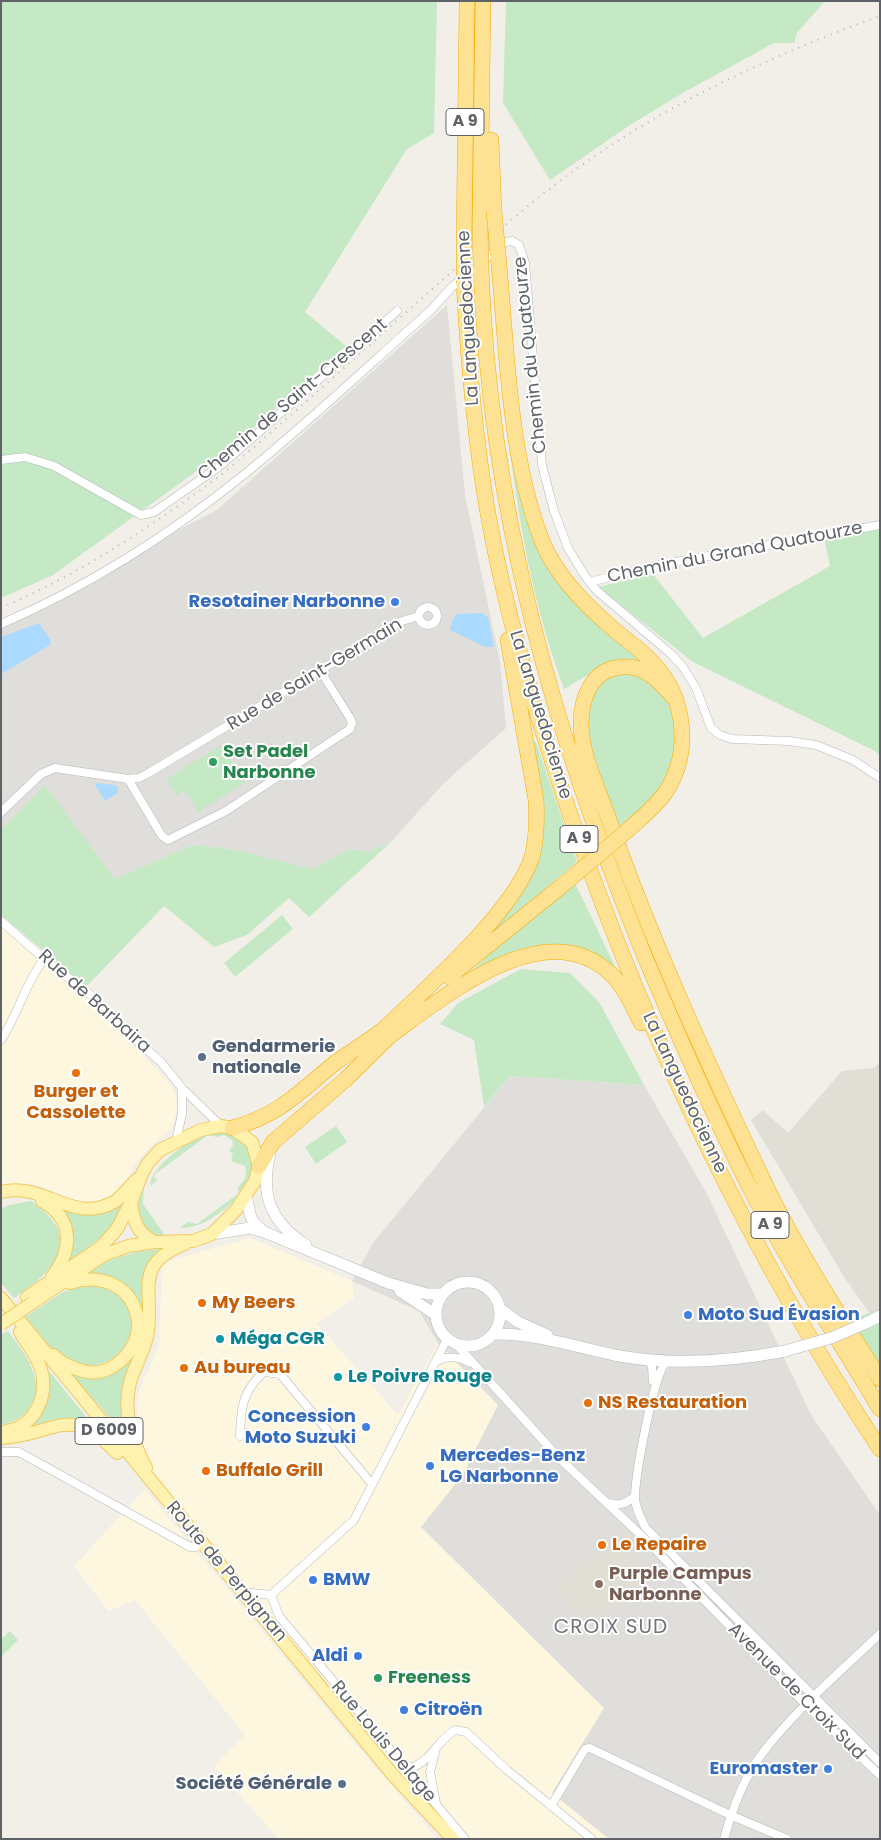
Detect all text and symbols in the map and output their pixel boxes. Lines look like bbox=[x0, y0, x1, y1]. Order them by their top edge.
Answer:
road number: A 9 bbox=[446, 108, 484, 136]
street label: La Languedocienne bbox=[454, 230, 484, 406]
street label: Chemin du Quatourze bbox=[510, 255, 552, 455]
street label: Chemin de Saint-Crescent bbox=[194, 314, 392, 486]
street label: Chemin du Grand Quatourze bbox=[606, 518, 864, 588]
place label: Resotainer Narbonne bbox=[189, 591, 385, 613]
marker: Resotainer Narbonne bbox=[389, 596, 401, 608]
street label: Rue de Saint-Germain bbox=[224, 614, 406, 736]
street label: La Languedocienne bbox=[504, 628, 576, 802]
place label: Set Padel Narbonne bbox=[223, 741, 316, 784]
marker: Set Padel Narbonne bbox=[207, 756, 219, 768]
road number: A 9 bbox=[560, 826, 598, 852]
street label: Rue de Barbaira bbox=[33, 946, 155, 1058]
street label: La Languedocienne bbox=[637, 1009, 731, 1177]
place label: Gendarmerie nationale bbox=[212, 1036, 335, 1078]
marker: Gendarmerie nationale bbox=[196, 1051, 208, 1063]
marker: Burger et Cassolette bbox=[70, 1067, 82, 1079]
place label: Burger et Cassolette bbox=[26, 1081, 126, 1124]
road number: A 9 bbox=[751, 1212, 789, 1238]
place label: My Beers bbox=[212, 1292, 296, 1314]
marker: My Beers bbox=[196, 1297, 208, 1309]
place label: Moto Sud Évasion bbox=[698, 1304, 860, 1326]
marker: Moto Sud Évasion bbox=[682, 1309, 694, 1321]
place label: Méga CGR bbox=[230, 1328, 325, 1350]
marker: Méga CGR bbox=[214, 1333, 226, 1345]
place label: Au bureau bbox=[194, 1357, 291, 1379]
marker: Au bureau bbox=[178, 1362, 190, 1374]
place label: Le Poivre Rouge bbox=[348, 1366, 492, 1388]
marker: Le Poivre Rouge bbox=[332, 1371, 344, 1383]
place label: NS Restauration bbox=[598, 1392, 747, 1414]
marker: NS Restauration bbox=[582, 1397, 594, 1409]
place label: Concession Moto Suzuki bbox=[245, 1406, 356, 1448]
road number: D 6009 bbox=[75, 1418, 143, 1444]
marker: Concession Moto Suzuki bbox=[360, 1421, 372, 1433]
place label: Mercedes-Benz LG Narbonne bbox=[440, 1445, 585, 1488]
place label: Buffalo Grill bbox=[216, 1460, 323, 1482]
marker: Mercedes-Benz LG Narbonne bbox=[424, 1460, 436, 1472]
marker: Buffalo Grill bbox=[200, 1465, 212, 1477]
street label: Route de Perpignan bbox=[161, 1497, 291, 1647]
place label: Le Repaire bbox=[612, 1534, 707, 1556]
marker: Le Repaire bbox=[596, 1539, 608, 1551]
place label: Purple Campus Narbonne bbox=[609, 1563, 752, 1606]
place label: BMW bbox=[323, 1569, 370, 1591]
marker: BMW bbox=[307, 1574, 319, 1586]
marker: Purple Campus Narbonne bbox=[593, 1578, 605, 1590]
district label: CROIX SUD bbox=[553, 1616, 669, 1640]
street label: Avenue de Croix Sud bbox=[723, 1619, 869, 1765]
place label: Aldi bbox=[312, 1645, 348, 1667]
marker: Aldi bbox=[352, 1650, 364, 1662]
place label: Freeness bbox=[388, 1667, 471, 1689]
marker: Freeness bbox=[372, 1672, 384, 1684]
street label: Rue Louis Delage bbox=[326, 1677, 440, 1807]
place label: Citroën bbox=[414, 1699, 483, 1721]
marker: Citroën bbox=[398, 1704, 410, 1716]
place label: Euromaster bbox=[710, 1758, 818, 1780]
marker: Euromaster bbox=[822, 1763, 834, 1775]
place label: Société Générale bbox=[176, 1773, 332, 1795]
marker: Société Générale bbox=[336, 1778, 348, 1790]

